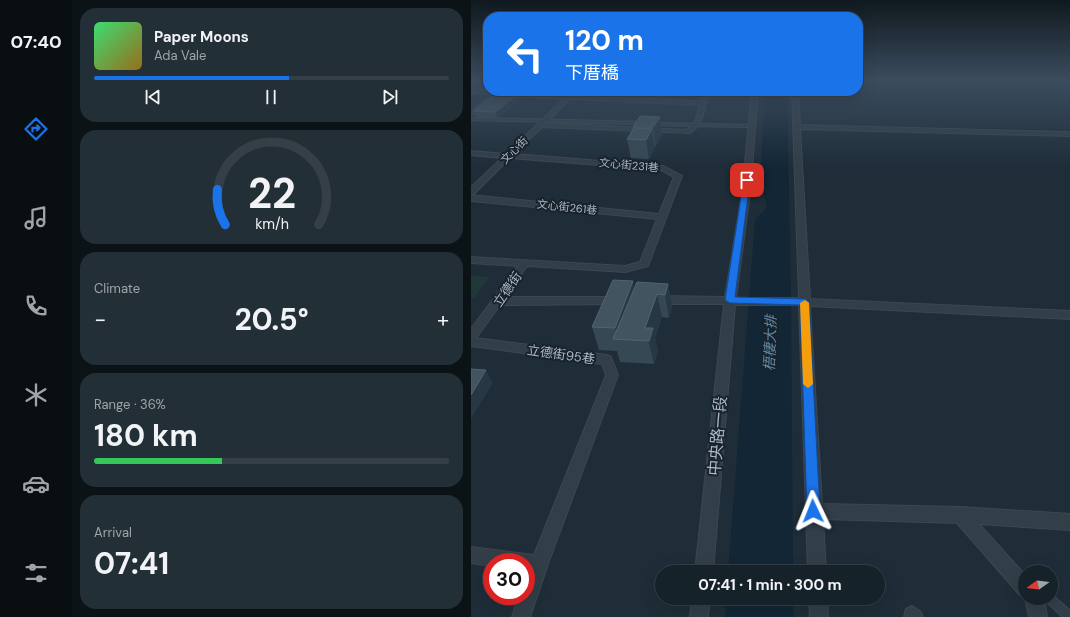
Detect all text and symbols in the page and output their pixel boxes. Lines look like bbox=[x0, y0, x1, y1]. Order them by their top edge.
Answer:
text: 120 m bbox=[565, 22, 644, 59]
text: Paper Moons bbox=[154, 27, 249, 47]
icon: left bbox=[499, 28, 551, 80]
text: 07:40 bbox=[10, 30, 62, 54]
text: Ada Vale bbox=[154, 47, 206, 64]
text: 下厝橋 bbox=[565, 61, 619, 85]
icon: previous bbox=[142, 86, 164, 108]
icon: pause bbox=[260, 86, 282, 108]
icon: next bbox=[379, 86, 401, 108]
icon: directions bbox=[22, 115, 50, 143]
street label: 文心街 bbox=[497, 133, 531, 167]
street label: 文心街231巷 bbox=[598, 155, 660, 175]
pin bbox=[730, 163, 764, 197]
text: 22 bbox=[248, 166, 295, 220]
icon: arrive bbox=[736, 169, 758, 191]
street label: 文心街261巷 bbox=[536, 197, 598, 217]
icon: music bbox=[22, 204, 50, 232]
text: km/h bbox=[255, 214, 288, 232]
street label: 立德街 bbox=[489, 268, 526, 310]
text: Climate bbox=[94, 280, 140, 297]
icon: phone bbox=[22, 292, 50, 320]
text: 20.5° bbox=[234, 300, 309, 339]
text: − bbox=[94, 305, 106, 334]
text: + bbox=[437, 305, 449, 334]
water label: 梧棲大排 bbox=[760, 313, 780, 371]
street label: 立德街95巷 bbox=[526, 341, 596, 368]
icon: climate bbox=[22, 381, 50, 409]
street label: 中央路一段 bbox=[704, 395, 731, 477]
text: Range · 36% bbox=[94, 396, 166, 413]
text: 180 km bbox=[94, 416, 198, 455]
icon: car bbox=[22, 470, 50, 498]
position arrow bbox=[792, 490, 834, 532]
text: Arrival bbox=[94, 524, 132, 541]
text: 07:41 bbox=[94, 544, 169, 583]
speed limit sign: 30 bbox=[483, 553, 535, 605]
icon: filters bbox=[22, 559, 50, 587]
north arrow bbox=[1018, 565, 1058, 605]
map controls bbox=[1018, 565, 1058, 605]
text: 07:41 · 1 min · 300 m bbox=[698, 575, 842, 595]

